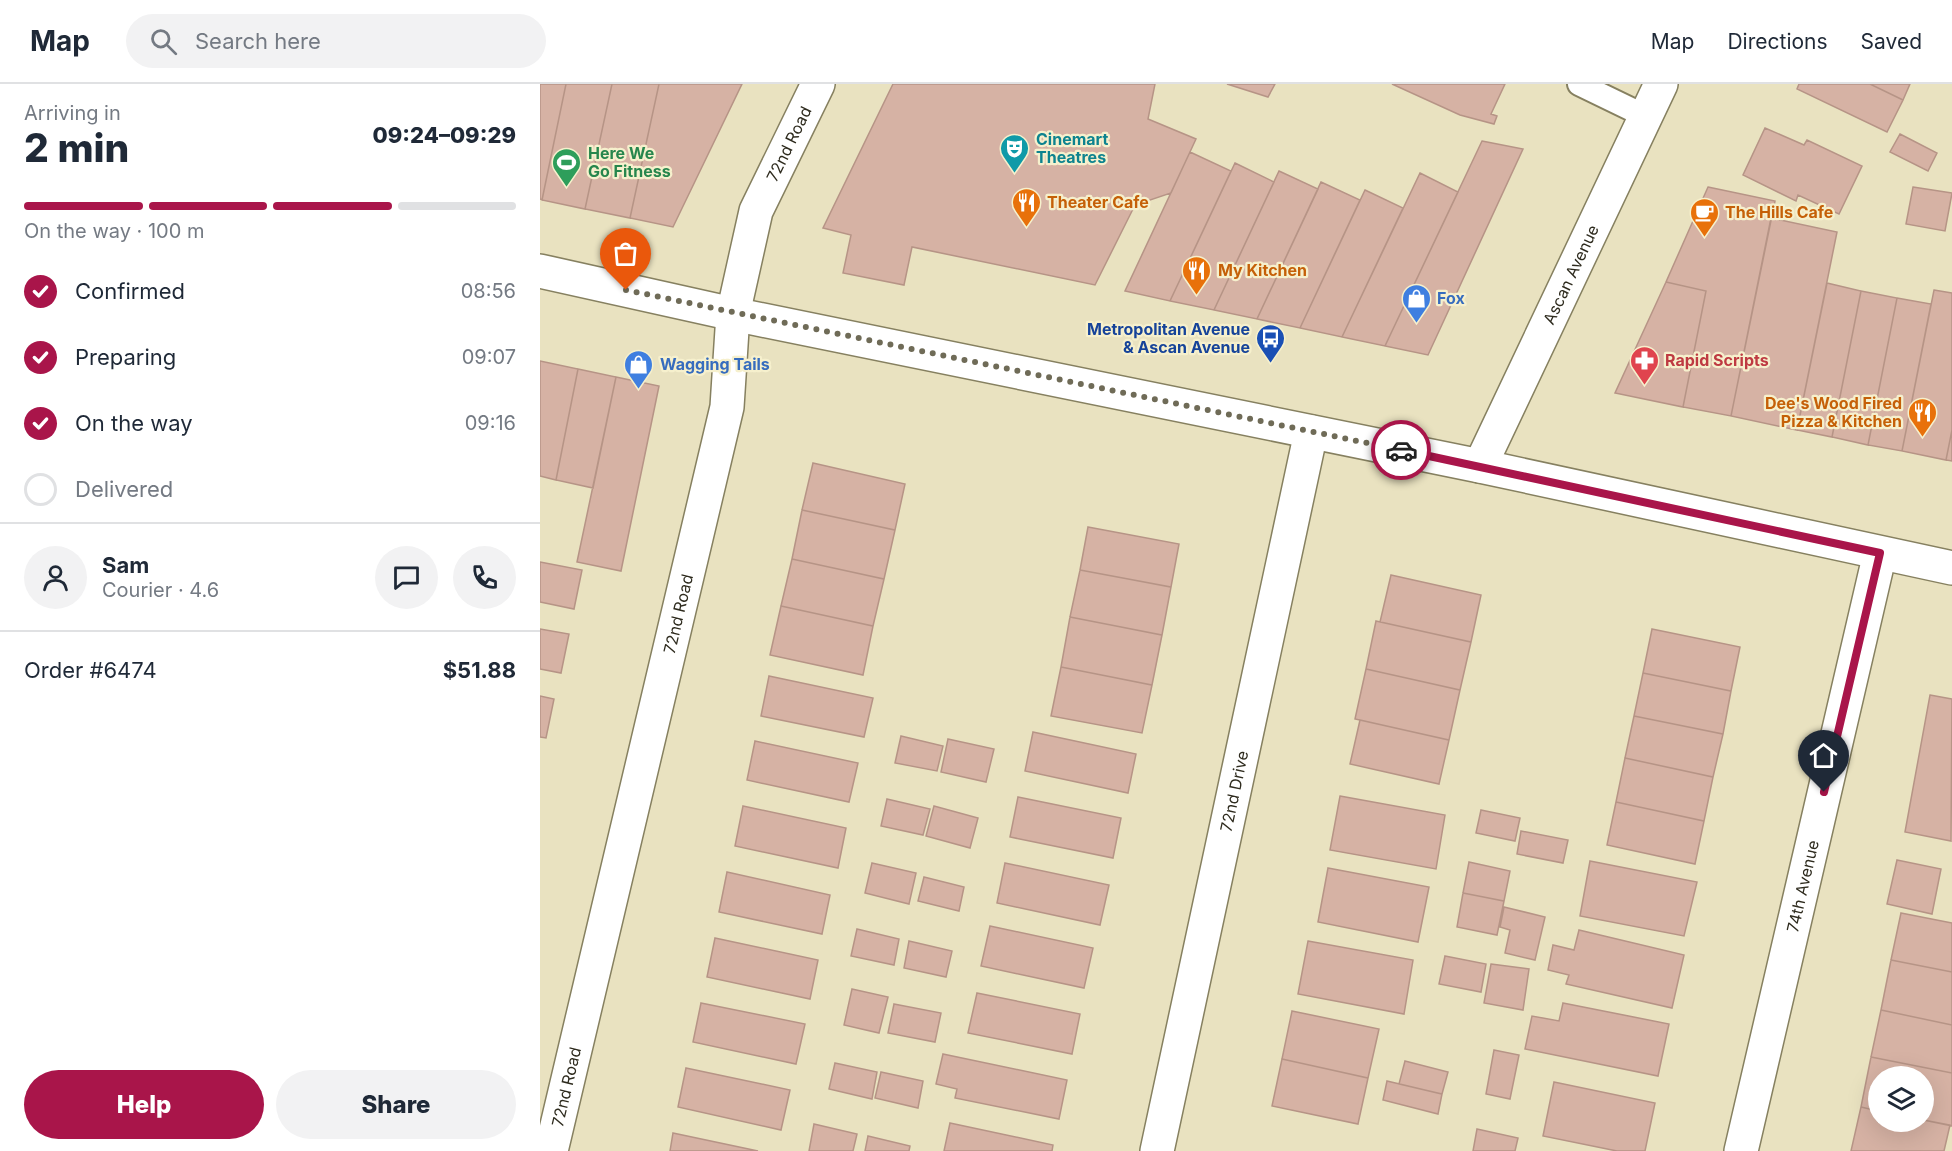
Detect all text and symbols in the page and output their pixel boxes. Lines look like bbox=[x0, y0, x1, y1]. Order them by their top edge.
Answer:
search box bbox=[126, 14, 546, 68]
text: Map bbox=[30, 24, 90, 58]
icon: search bbox=[147, 25, 180, 58]
text: Search here bbox=[195, 28, 321, 54]
text: Map bbox=[1651, 29, 1694, 54]
text: Directions bbox=[1727, 29, 1828, 54]
text: Saved bbox=[1861, 29, 1922, 54]
text: Arriving in bbox=[24, 101, 121, 125]
street label: 72nd Road bbox=[762, 103, 816, 185]
text: 09:24–09:29 bbox=[373, 122, 516, 148]
text: 2 min bbox=[24, 124, 129, 171]
place label: Cinemart Theatres bbox=[1036, 129, 1108, 167]
theatre icon: Cinemart Theatres bbox=[999, 132, 1031, 174]
place label: Here We Go Fitness bbox=[588, 143, 671, 181]
sports icon: Here We Go Fitness bbox=[551, 146, 583, 188]
restaurant icon: Theater Cafe bbox=[1010, 186, 1042, 228]
place label: Theater Cafe bbox=[1047, 192, 1149, 212]
cafe icon: The Hills Cafe bbox=[1688, 196, 1720, 238]
place label: The Hills Cafe bbox=[1725, 202, 1833, 222]
text: On the way · 100 m bbox=[24, 219, 204, 243]
street label: Ascan Avenue bbox=[1539, 221, 1603, 327]
pin bbox=[600, 228, 651, 290]
icon: bag bbox=[609, 237, 642, 270]
restaurant icon: My Kitchen bbox=[1181, 254, 1213, 296]
place label: My Kitchen bbox=[1218, 260, 1307, 280]
icon: check bbox=[24, 275, 57, 308]
text: Confirmed bbox=[75, 278, 185, 304]
text: 08:56 bbox=[461, 279, 516, 303]
shop icon: Fox bbox=[1400, 282, 1432, 324]
place label: Fox bbox=[1437, 288, 1465, 308]
place label: Metropolitan Avenue & Ascan Avenue bbox=[1087, 319, 1250, 357]
bus stop icon: Metropolitan Avenue & Ascan Avenue bbox=[1255, 322, 1287, 364]
icon: check bbox=[24, 341, 57, 374]
text: Preparing bbox=[75, 344, 176, 370]
pharmacy icon: Rapid Scripts bbox=[1628, 344, 1660, 386]
text: 09:07 bbox=[462, 345, 516, 369]
shop icon: Wagging Tails bbox=[623, 348, 655, 390]
place label: Rapid Scripts bbox=[1665, 350, 1769, 370]
place label: Wagging Tails bbox=[660, 354, 770, 374]
place label: Dee's Wood Fired Pizza & Kitchen bbox=[1765, 393, 1902, 431]
restaurant icon: Dee's Wood Fired Pizza & Kitchen bbox=[1907, 396, 1939, 438]
icon: check bbox=[24, 407, 57, 440]
text: On the way bbox=[75, 410, 193, 436]
text: 09:16 bbox=[465, 411, 516, 435]
courier bbox=[1371, 420, 1431, 480]
icon: car bbox=[1385, 434, 1418, 467]
text: Delivered bbox=[75, 476, 173, 502]
button: person bbox=[24, 546, 87, 609]
button: chat bbox=[375, 546, 438, 609]
button: phone bbox=[453, 546, 516, 609]
text: Sam bbox=[102, 552, 149, 578]
street label: 72nd Road bbox=[659, 572, 697, 656]
text: Courier · 4.6 bbox=[102, 578, 219, 602]
text: Order #6474 bbox=[24, 657, 157, 683]
text: $51.88 bbox=[443, 657, 516, 683]
pin bbox=[1798, 730, 1849, 792]
icon: home bbox=[1807, 739, 1840, 772]
street label: 72nd Drive bbox=[1216, 749, 1252, 833]
street label: 74th Avenue bbox=[1782, 838, 1823, 934]
street label: 72nd Road bbox=[547, 1045, 585, 1129]
map controls bbox=[1868, 1066, 1934, 1132]
button: layers bbox=[1868, 1066, 1934, 1132]
button: Help bbox=[24, 1070, 264, 1139]
button: Share bbox=[276, 1070, 516, 1139]

